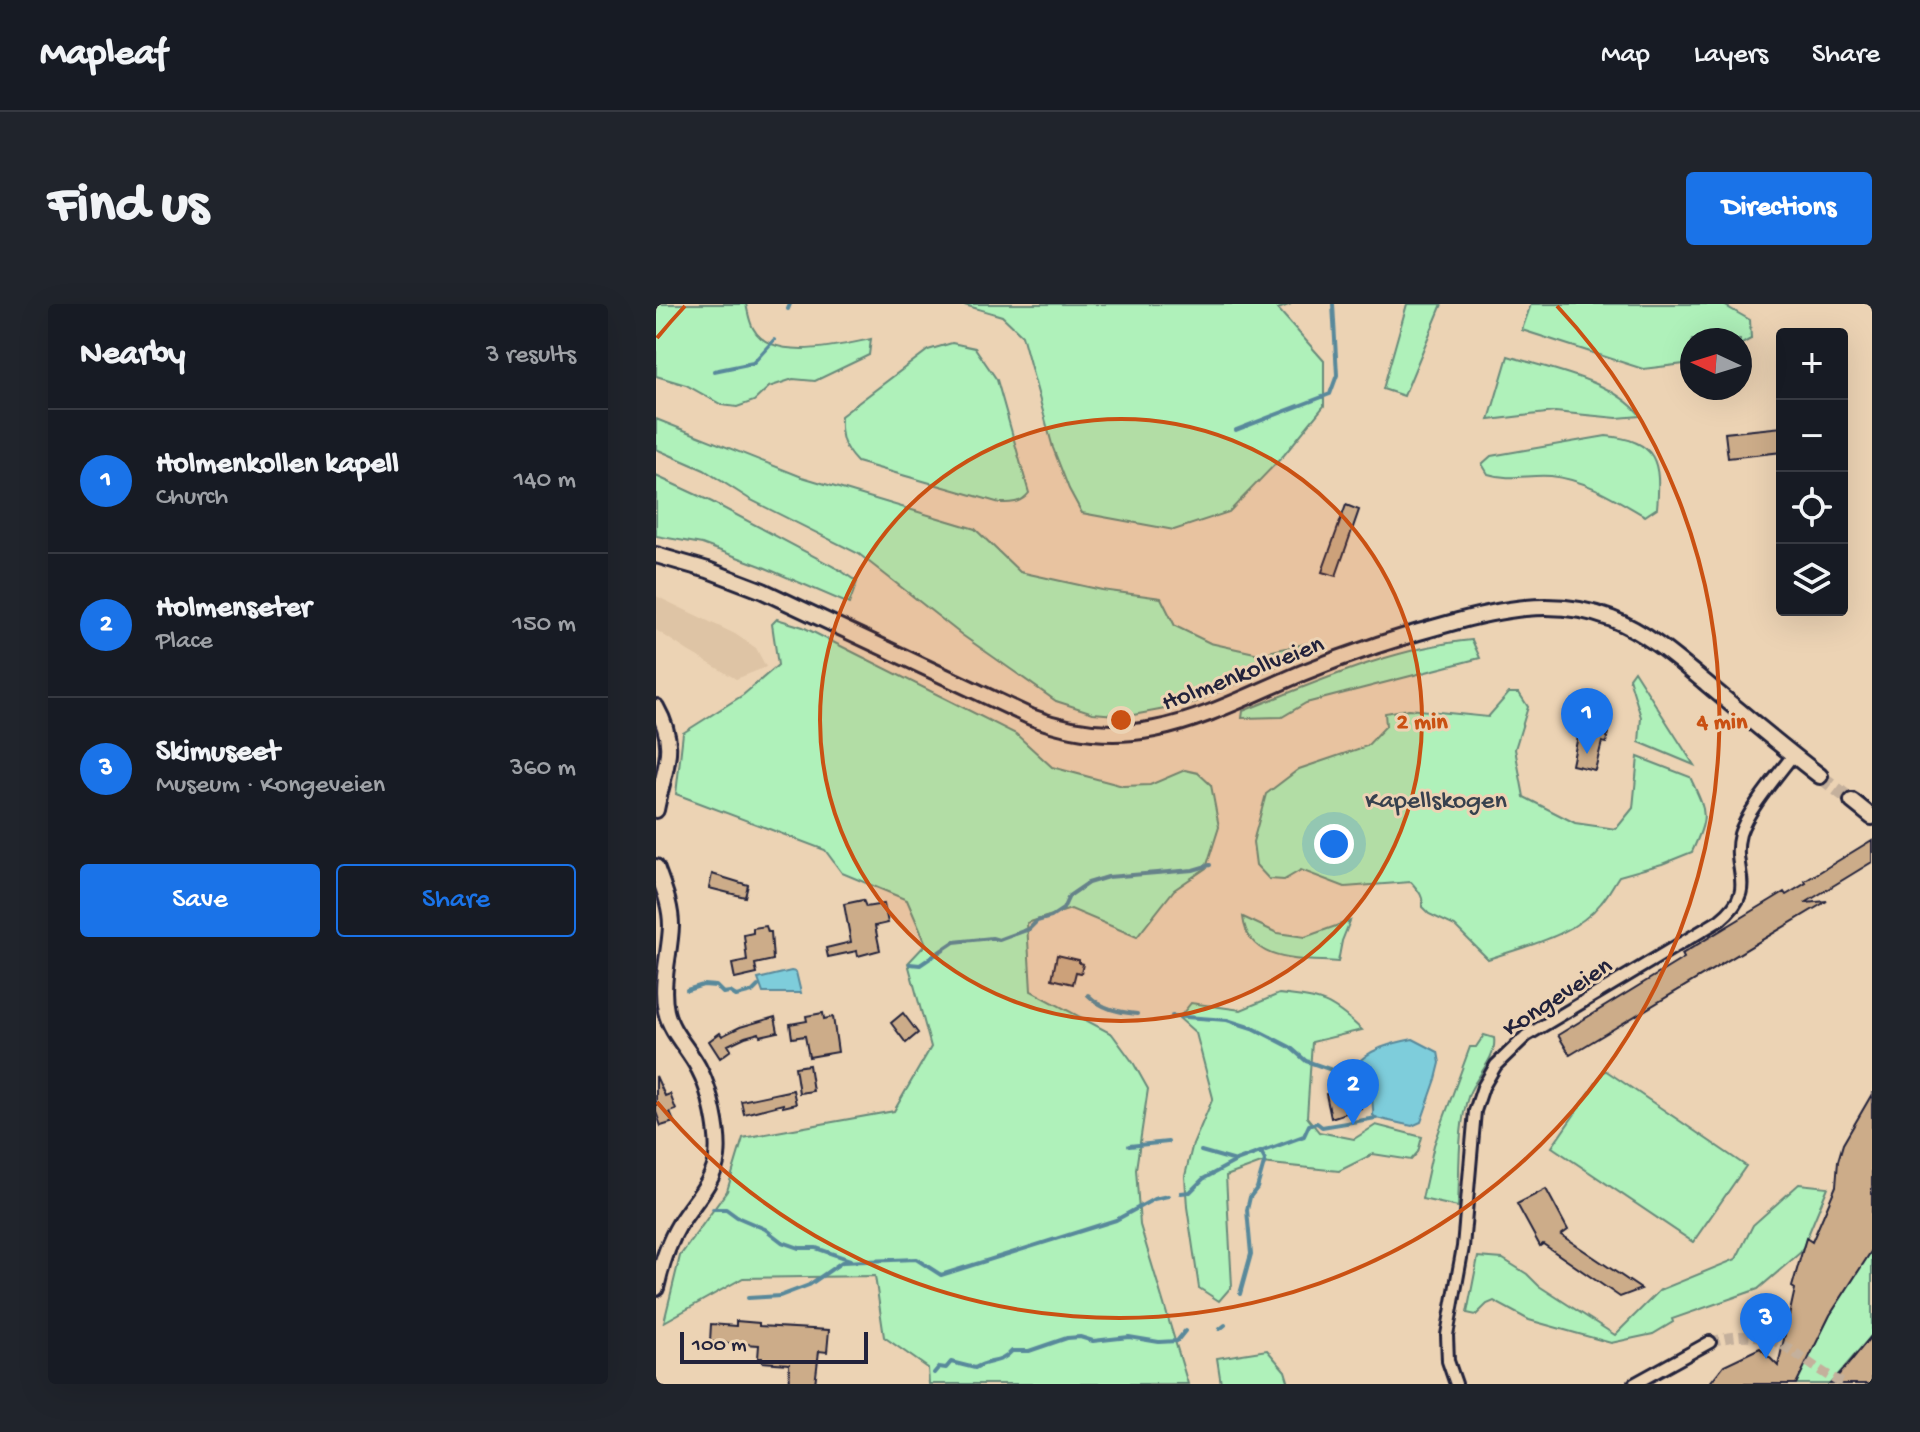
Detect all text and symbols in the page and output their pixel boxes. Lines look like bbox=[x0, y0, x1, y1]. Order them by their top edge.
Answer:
text: Mapleaf bbox=[40, 33, 167, 77]
text: Map bbox=[1601, 39, 1650, 72]
text: Layers bbox=[1694, 39, 1768, 72]
text: Share bbox=[1812, 39, 1880, 72]
button: Directions bbox=[1686, 172, 1872, 245]
text: Find us bbox=[48, 175, 208, 241]
north arrow bbox=[1680, 328, 1752, 400]
map controls bbox=[1776, 328, 1848, 616]
button: + bbox=[1776, 328, 1848, 400]
text: Nearby bbox=[80, 336, 185, 376]
text: 3 results bbox=[486, 341, 576, 372]
button: − bbox=[1776, 400, 1848, 472]
text: Holmenkollen kapell bbox=[156, 448, 399, 483]
text: 1 bbox=[101, 466, 111, 497]
text: 140 m bbox=[514, 466, 576, 497]
button: locate bbox=[1776, 472, 1848, 544]
text: Church bbox=[156, 483, 228, 514]
button: layers bbox=[1776, 544, 1848, 616]
text: Holmenseter bbox=[156, 592, 311, 627]
text: 2 bbox=[100, 610, 112, 641]
text: 150 m bbox=[512, 610, 576, 641]
text: Place bbox=[156, 627, 213, 658]
street label: Holmenkollveien bbox=[1158, 630, 1330, 720]
pin: 1 bbox=[1561, 688, 1613, 754]
centre of rings bbox=[1107, 706, 1135, 734]
text: 2 min bbox=[1396, 709, 1448, 738]
text: 4 min bbox=[1696, 709, 1748, 738]
text: Skimuseet bbox=[156, 736, 279, 771]
text: 3 bbox=[99, 754, 113, 785]
text: 360 m bbox=[510, 754, 576, 785]
text: Museum · Kongeveien bbox=[156, 771, 385, 802]
park label: Kapellskogen bbox=[1365, 787, 1507, 818]
your location bbox=[1314, 824, 1354, 864]
button: Save bbox=[80, 864, 320, 937]
button: Share bbox=[336, 864, 576, 937]
street label: Kongeveien bbox=[1498, 951, 1620, 1046]
pin: 2 bbox=[1327, 1059, 1379, 1125]
pin: 3 bbox=[1740, 1293, 1792, 1359]
scale bar bbox=[680, 1328, 868, 1364]
text: 100 m bbox=[692, 1333, 747, 1359]

